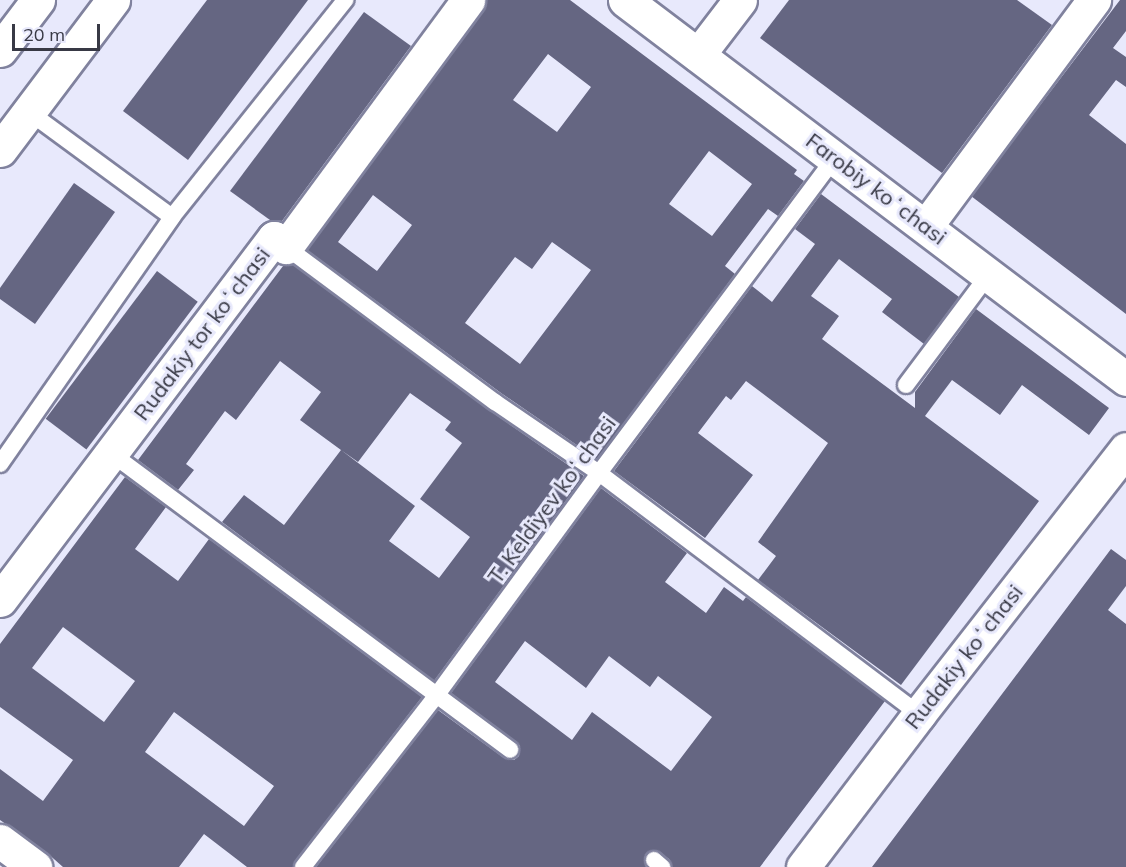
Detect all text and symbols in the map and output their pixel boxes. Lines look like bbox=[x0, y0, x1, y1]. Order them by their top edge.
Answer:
scale bar bbox=[15, 12, 104, 50]
text: 20 m bbox=[23, 23, 65, 46]
street label: Farobiy koʻchasi bbox=[801, 128, 951, 250]
street label: Rudakiy tor koʻchasi bbox=[128, 242, 276, 426]
street label: T. Keldiyev koʻchasi bbox=[482, 411, 622, 589]
street label: Rudakiy koʻchasi bbox=[899, 580, 1029, 734]

